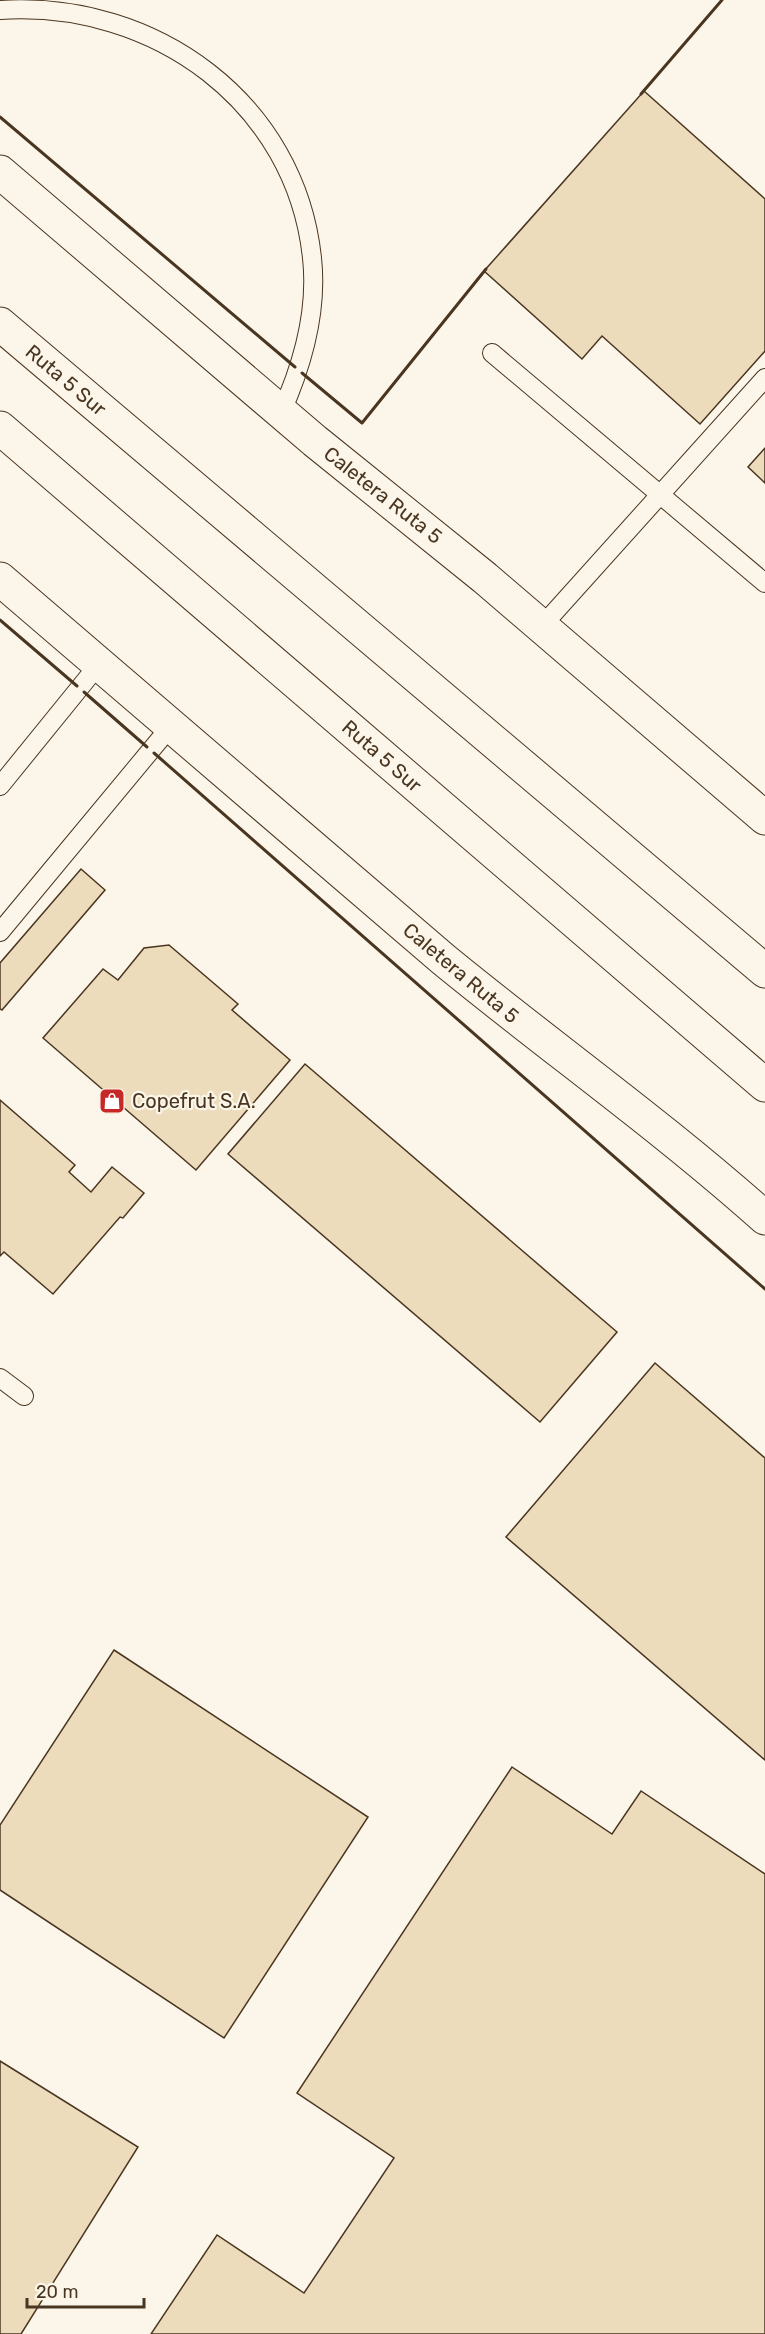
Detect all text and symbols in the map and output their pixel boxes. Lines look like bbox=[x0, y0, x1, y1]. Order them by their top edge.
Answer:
street label: Ruta 5 Sur bbox=[21, 339, 111, 421]
street label: Caletera Ruta 5 bbox=[319, 441, 447, 549]
street label: Ruta 5 Sur bbox=[337, 715, 427, 797]
street label: Caletera Ruta 5 bbox=[398, 918, 524, 1028]
shop icon: Copefrut S.A. bbox=[97, 1086, 127, 1116]
place label: Copefrut S.A. bbox=[132, 1089, 256, 1113]
scale bar bbox=[27, 2271, 144, 2309]
text: 20 m bbox=[36, 2281, 78, 2303]

